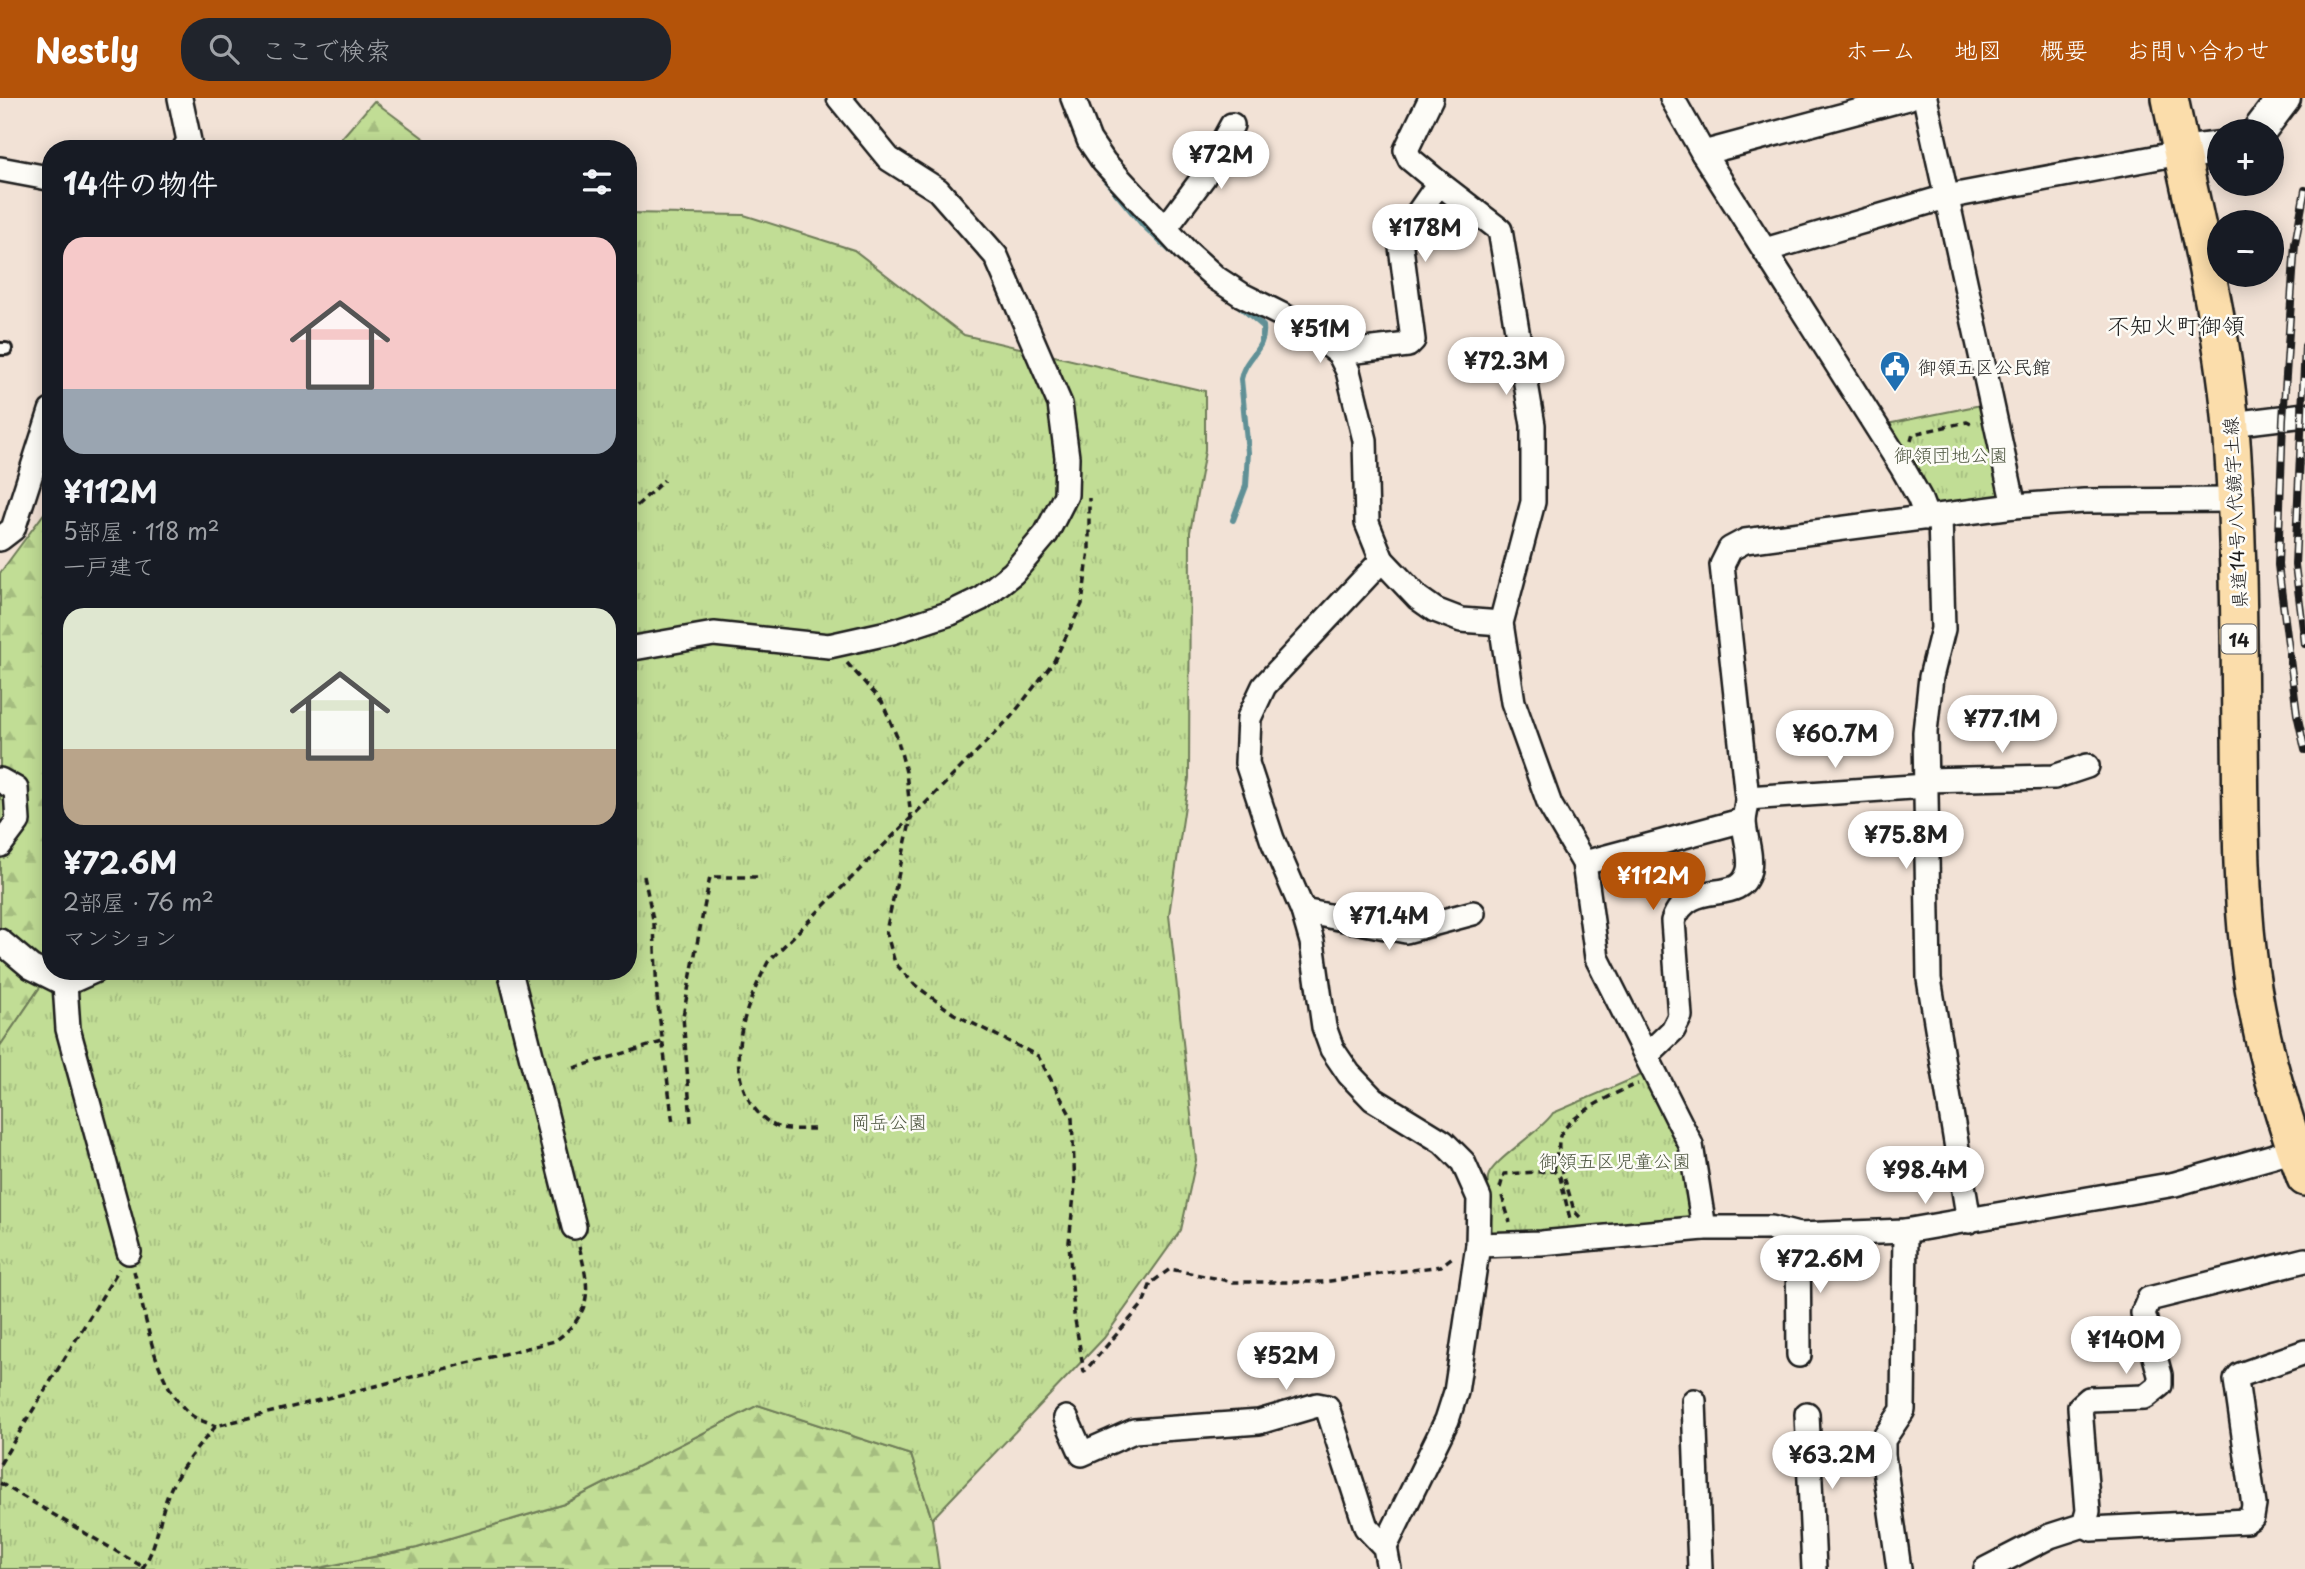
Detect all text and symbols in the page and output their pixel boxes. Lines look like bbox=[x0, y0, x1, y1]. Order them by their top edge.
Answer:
search box bbox=[181, 18, 671, 81]
text: Nestly bbox=[35, 24, 139, 74]
icon: search bbox=[205, 30, 243, 68]
text: ここで検索 bbox=[261, 30, 391, 69]
text: ホーム bbox=[1845, 31, 1916, 67]
text: 地図 bbox=[1954, 31, 2002, 67]
text: 概要 bbox=[2040, 31, 2088, 67]
text: お問い合わせ bbox=[2126, 31, 2270, 67]
map controls bbox=[2207, 119, 2284, 287]
button: + bbox=[2207, 119, 2284, 196]
pin: ¥72M bbox=[1180, 132, 1262, 191]
text: ¥72M bbox=[1188, 136, 1254, 171]
text: 14件の物件 bbox=[63, 160, 218, 205]
icon: filters bbox=[578, 163, 616, 201]
pin: ¥178M bbox=[1376, 204, 1474, 264]
text: ¥178M bbox=[1388, 209, 1462, 244]
button: − bbox=[2207, 210, 2284, 287]
icon: home bbox=[277, 282, 403, 408]
pin: ¥51M bbox=[1279, 306, 1361, 365]
district label: 不知火町御領 bbox=[2107, 307, 2245, 342]
text: ¥51M bbox=[1290, 310, 1350, 345]
pin: ¥72.3M bbox=[1449, 338, 1563, 397]
text: ¥72.3M bbox=[1464, 342, 1548, 377]
public building icon: 御領五区公民館 bbox=[1878, 349, 1912, 393]
place label: 御領五区公民館 bbox=[1918, 352, 2051, 380]
street label: 県道14号八代鏡宇土線 bbox=[2215, 416, 2253, 610]
park label: 御領団地公園 bbox=[1894, 440, 2008, 468]
text: ¥112M bbox=[63, 468, 158, 513]
text: 5部屋 · 118 m² bbox=[63, 513, 220, 548]
text: 一戸建て bbox=[63, 548, 155, 583]
road number: 14 bbox=[2222, 624, 2256, 654]
icon: home bbox=[277, 653, 403, 779]
pin: ¥77.1M bbox=[1945, 696, 2059, 755]
text: ¥77.1M bbox=[1963, 700, 2041, 735]
pin: ¥60.7M bbox=[1778, 710, 1892, 770]
text: ¥60.7M bbox=[1792, 715, 1878, 750]
pin: ¥75.8M bbox=[1849, 812, 1963, 871]
text: ¥75.8M bbox=[1864, 816, 1948, 851]
text: ¥72.6M bbox=[63, 839, 177, 884]
pin: ¥112M bbox=[1604, 852, 1702, 912]
text: ¥112M bbox=[1617, 857, 1689, 892]
text: 2部屋 · 76 m² bbox=[63, 884, 214, 919]
pin: ¥71.4M bbox=[1332, 892, 1446, 952]
text: ¥71.4M bbox=[1349, 897, 1429, 932]
text: マンション bbox=[63, 919, 177, 954]
park label: 岡岳公園 bbox=[851, 1107, 927, 1135]
park label: 御領五区児童公園 bbox=[1539, 1146, 1691, 1174]
pin: ¥98.4M bbox=[1868, 1146, 1982, 1206]
text: ¥98.4M bbox=[1882, 1151, 1968, 1186]
pin: ¥72.6M bbox=[1763, 1236, 1877, 1295]
text: ¥72.6M bbox=[1776, 1240, 1864, 1275]
pin: ¥140M bbox=[2077, 1316, 2175, 1376]
text: ¥140M bbox=[2087, 1321, 2165, 1356]
pin: ¥52M bbox=[1245, 1332, 1327, 1392]
text: ¥52M bbox=[1253, 1337, 1319, 1372]
pin: ¥63.2M bbox=[1775, 1432, 1889, 1491]
text: ¥63.2M bbox=[1788, 1436, 1876, 1471]

